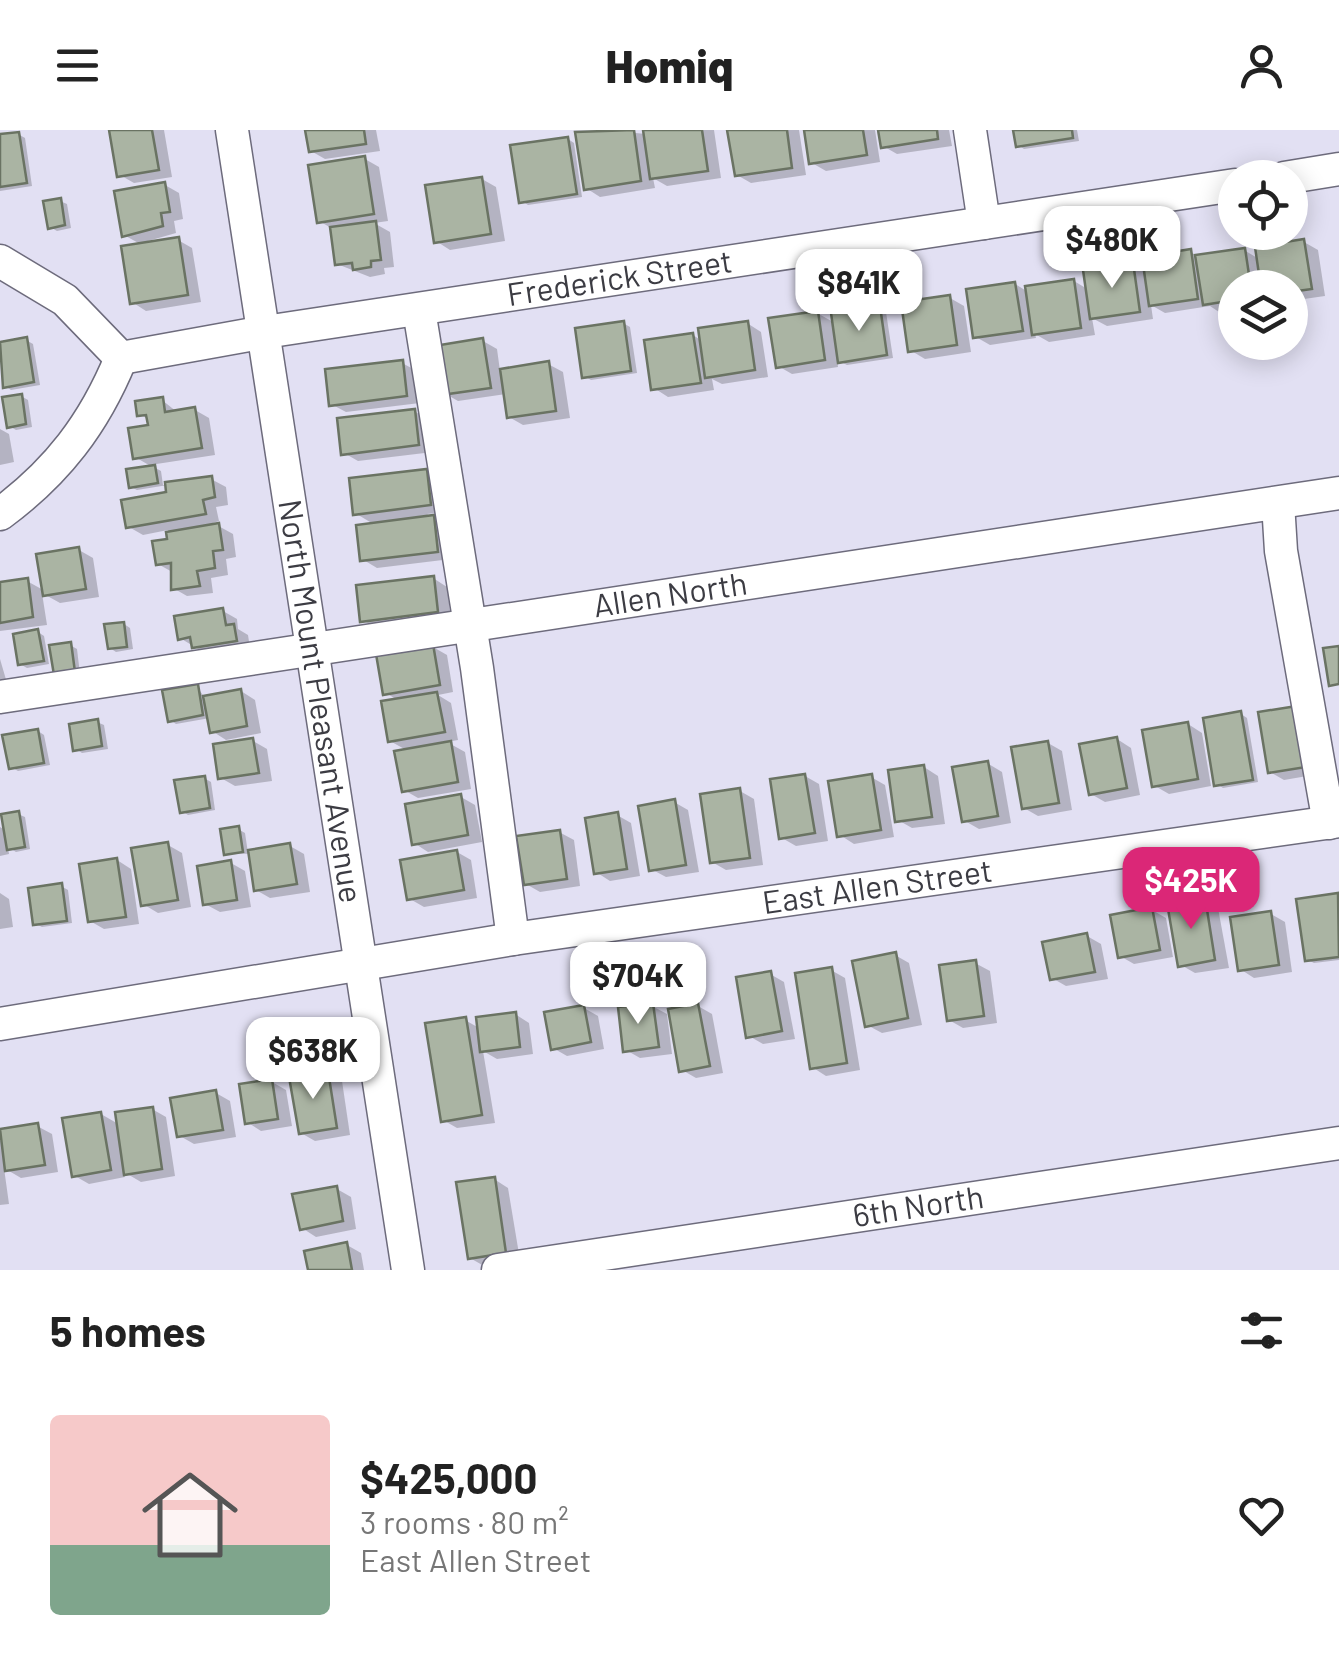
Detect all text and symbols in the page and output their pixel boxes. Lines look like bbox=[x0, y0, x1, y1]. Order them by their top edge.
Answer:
icon: menu bbox=[50, 38, 105, 93]
text: Homiq bbox=[605, 38, 734, 92]
icon: person bbox=[1234, 38, 1289, 93]
map controls bbox=[1218, 160, 1308, 360]
button: locate bbox=[1218, 160, 1308, 250]
pin: $480K bbox=[1042, 206, 1182, 291]
text: $480K bbox=[1065, 219, 1159, 257]
street label: Frederick Street bbox=[504, 240, 735, 312]
pin: $841K bbox=[789, 249, 929, 334]
text: $841K bbox=[817, 262, 901, 300]
button: layers bbox=[1218, 270, 1308, 360]
street label: North Mount Pleasant Avenue bbox=[272, 497, 372, 905]
street label: Allen North bbox=[590, 562, 749, 623]
pin: $425K bbox=[1121, 847, 1261, 932]
street label: East Allen Street bbox=[760, 850, 994, 920]
text: $425K bbox=[1145, 860, 1237, 898]
pin: $704K bbox=[568, 942, 708, 1027]
text: $704K bbox=[592, 955, 684, 993]
pin: $638K bbox=[243, 1017, 383, 1102]
text: $638K bbox=[268, 1030, 358, 1068]
street label: 6th North bbox=[850, 1176, 986, 1233]
icon: filters bbox=[1234, 1303, 1289, 1358]
text: 5 homes bbox=[50, 1305, 206, 1355]
text: $425,000 bbox=[360, 1452, 537, 1502]
icon: home bbox=[130, 1455, 250, 1575]
icon: heart bbox=[1234, 1488, 1289, 1543]
text: 3 rooms · 80 m² bbox=[360, 1502, 569, 1540]
text: East Allen Street bbox=[360, 1540, 591, 1578]

